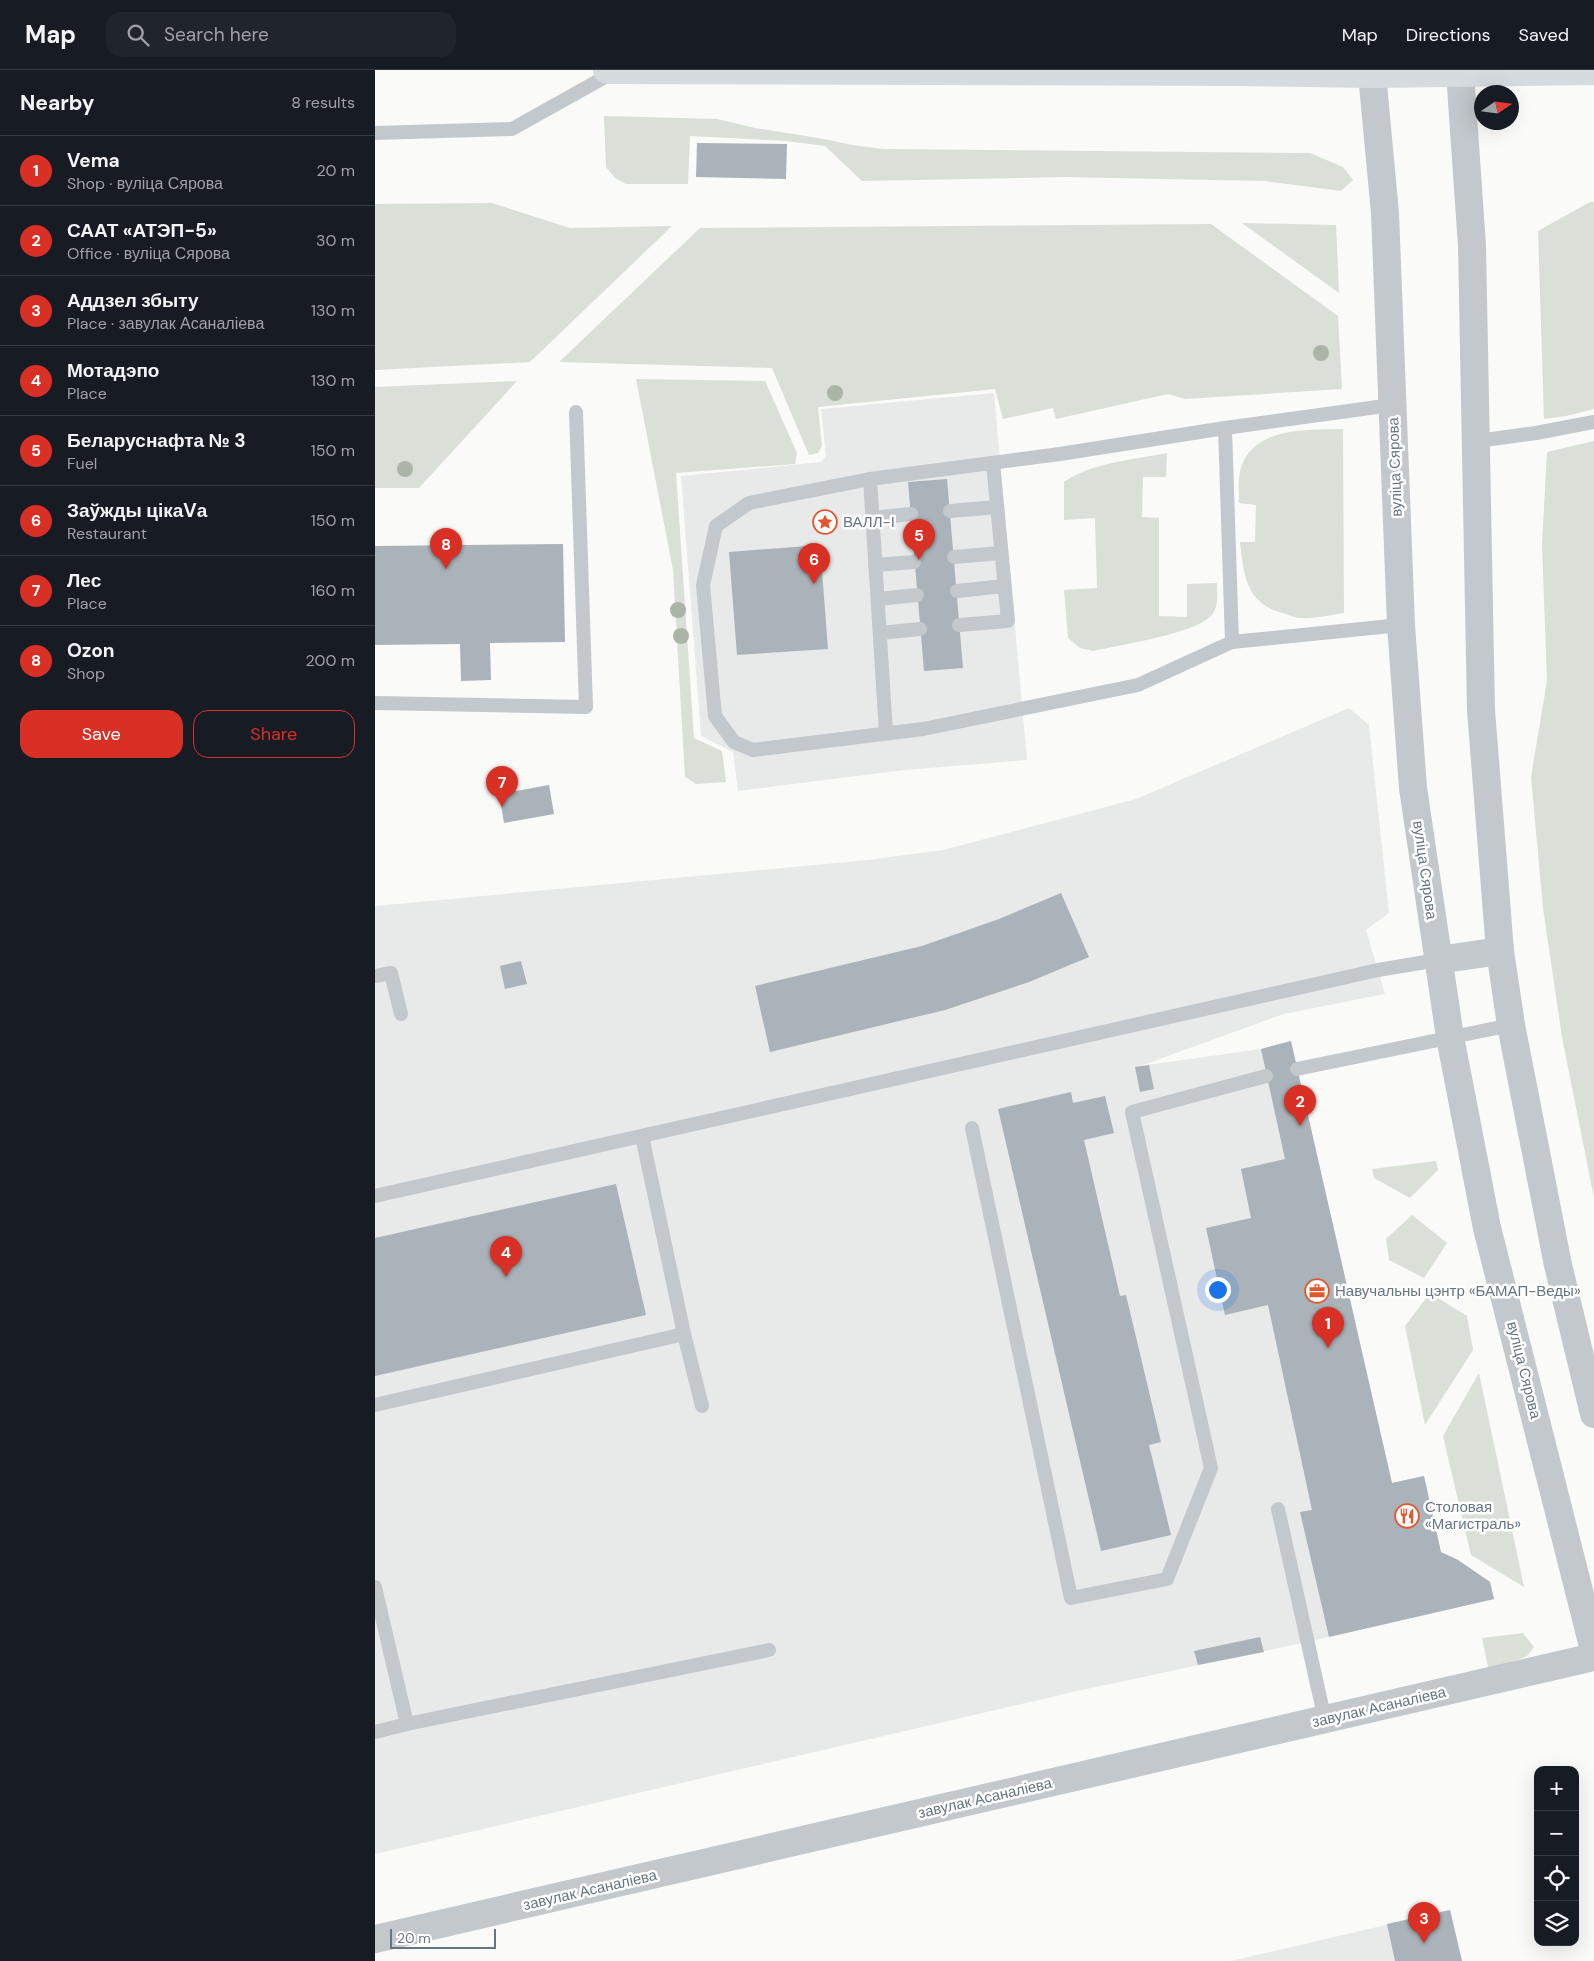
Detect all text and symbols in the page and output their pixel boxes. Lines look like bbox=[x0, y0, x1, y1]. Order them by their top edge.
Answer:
search box bbox=[106, 12, 456, 57]
text: Map bbox=[25, 19, 76, 50]
icon: search bbox=[124, 21, 152, 49]
text: Search here bbox=[164, 22, 269, 47]
text: Map bbox=[1342, 23, 1378, 47]
text: Directions bbox=[1406, 23, 1491, 47]
text: Saved bbox=[1519, 23, 1569, 47]
north arrow bbox=[1474, 85, 1519, 130]
text: Nearby bbox=[20, 89, 94, 117]
text: 8 results bbox=[291, 92, 355, 113]
text: Vema bbox=[67, 148, 120, 173]
text: 1 bbox=[33, 160, 39, 181]
text: 20 m bbox=[316, 160, 355, 181]
text: Shop · вуліца Сярова bbox=[67, 173, 223, 194]
text: СААТ «АТЭП-5» bbox=[67, 218, 217, 243]
text: 2 bbox=[31, 230, 41, 251]
text: 30 m bbox=[316, 230, 355, 251]
text: Office · вуліца Сярова bbox=[67, 243, 230, 264]
text: Аддзел збыту bbox=[67, 288, 199, 313]
text: 3 bbox=[31, 300, 41, 321]
text: 130 m bbox=[311, 300, 355, 321]
text: Place · завулак Асаналіева bbox=[67, 313, 264, 334]
text: Мотадэпо bbox=[67, 358, 159, 383]
text: 4 bbox=[31, 370, 41, 391]
text: 130 m bbox=[311, 370, 355, 391]
text: Place bbox=[67, 383, 107, 404]
street label: вуліца Сярова bbox=[1383, 416, 1407, 517]
text: Беларуснафта № 3 bbox=[67, 428, 246, 453]
text: 5 bbox=[31, 440, 41, 461]
text: 150 m bbox=[311, 440, 355, 461]
text: Fuel bbox=[67, 453, 97, 474]
text: Заўжды цікаVа bbox=[67, 498, 207, 523]
place icon: ВАЛЛ-І bbox=[812, 509, 838, 535]
text: 6 bbox=[31, 510, 41, 531]
text: 150 m bbox=[311, 510, 355, 531]
place label: ВАЛЛ-І bbox=[843, 512, 895, 532]
pin: 5 bbox=[903, 519, 935, 560]
text: Restaurant bbox=[67, 523, 147, 544]
pin: 8 bbox=[430, 528, 462, 569]
pin: 6 bbox=[798, 543, 830, 584]
text: Лес bbox=[67, 568, 101, 593]
text: 7 bbox=[32, 580, 40, 601]
text: 160 m bbox=[311, 580, 355, 601]
text: Place bbox=[67, 593, 107, 614]
text: Ozon bbox=[67, 638, 115, 663]
text: 8 bbox=[31, 650, 41, 671]
text: 200 m bbox=[306, 650, 355, 671]
text: Shop bbox=[67, 663, 105, 684]
button: Save bbox=[20, 710, 183, 758]
button: Share bbox=[193, 710, 355, 758]
pin: 7 bbox=[486, 766, 518, 807]
street label: вуліца Сярова bbox=[1408, 819, 1442, 921]
pin: 2 bbox=[1284, 1085, 1316, 1126]
pin: 4 bbox=[490, 1236, 522, 1277]
your location bbox=[1205, 1277, 1231, 1303]
office icon: Навучальны цэнтр «БАМАП-Веды» bbox=[1304, 1278, 1330, 1304]
place label: Навучальны цэнтр «БАМАП-Веды» bbox=[1335, 1281, 1581, 1301]
pin: 1 bbox=[1312, 1307, 1344, 1348]
street label: вуліца Сярова bbox=[1502, 1319, 1546, 1421]
place label: Столовая «Магистраль» bbox=[1425, 1497, 1521, 1534]
restaurant icon: Столовая «Магистраль» bbox=[1394, 1503, 1420, 1529]
street label: завулак Асаналіева bbox=[1310, 1682, 1448, 1732]
map controls bbox=[1534, 1766, 1579, 1946]
button: + bbox=[1534, 1766, 1579, 1811]
street label: завулак Асаналіева bbox=[916, 1773, 1054, 1823]
button: − bbox=[1534, 1811, 1579, 1856]
button: locate bbox=[1534, 1856, 1579, 1901]
street label: завулак Асаналіева bbox=[521, 1865, 659, 1915]
button: layers bbox=[1534, 1901, 1579, 1946]
pin: 3 bbox=[1408, 1902, 1440, 1943]
scale bar bbox=[390, 1926, 496, 1949]
text: 20 m bbox=[397, 1929, 431, 1947]

